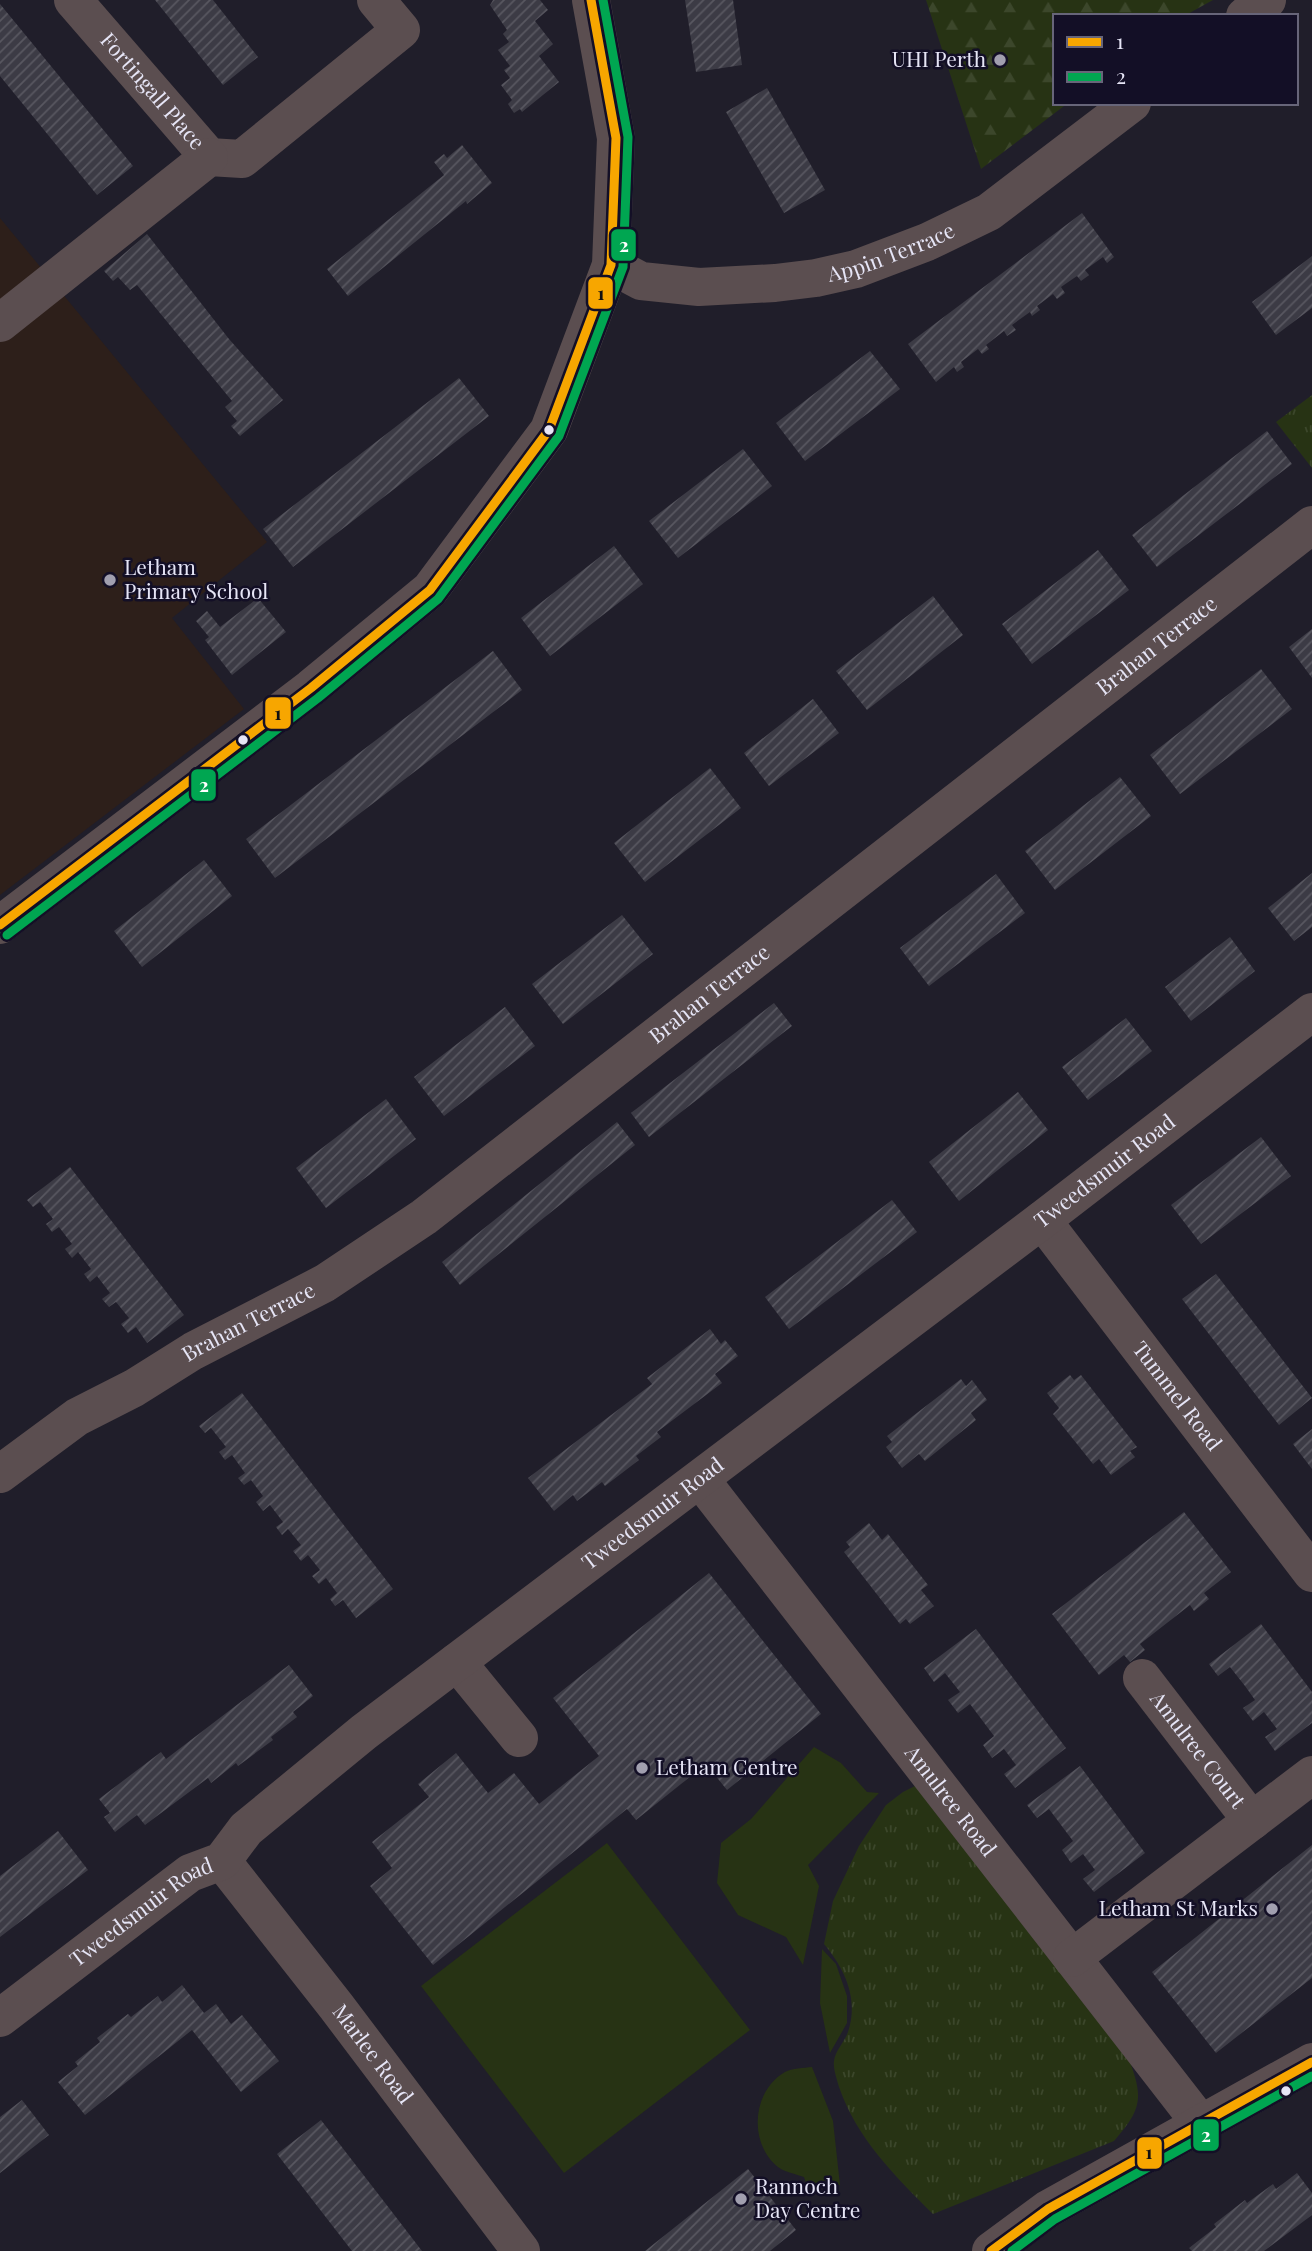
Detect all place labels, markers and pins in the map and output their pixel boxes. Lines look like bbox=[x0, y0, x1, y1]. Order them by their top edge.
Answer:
place label: UHI Perth bbox=[892, 44, 987, 72]
marker: UHI Perth bbox=[992, 52, 1008, 68]
unlabelled marker bbox=[542, 423, 556, 437]
place label: Letham Primary School bbox=[124, 552, 268, 604]
marker: Letham Primary School bbox=[102, 572, 118, 588]
unlabelled marker bbox=[236, 733, 250, 747]
place label: Letham Centre bbox=[656, 1752, 798, 1780]
marker: Letham Centre bbox=[634, 1760, 650, 1776]
place label: Letham St Marks bbox=[1099, 1893, 1258, 1921]
marker: Letham St Marks bbox=[1264, 1901, 1280, 1917]
unlabelled marker bbox=[1279, 2084, 1293, 2098]
place label: Rannoch Day Centre bbox=[755, 2171, 860, 2223]
marker: Rannoch Day Centre bbox=[733, 2191, 749, 2207]

